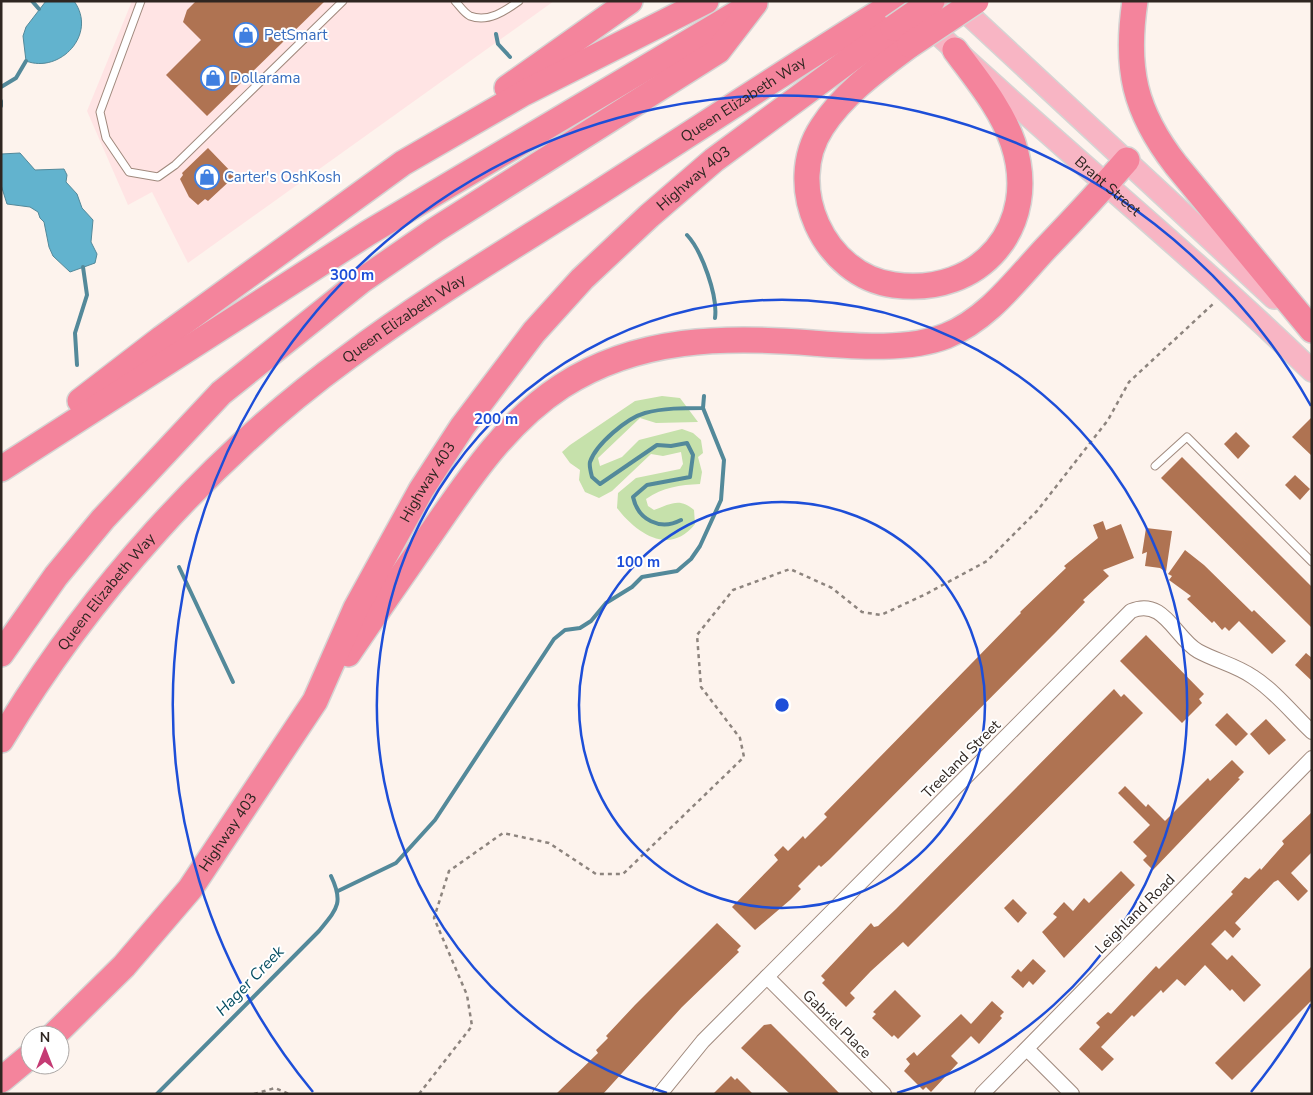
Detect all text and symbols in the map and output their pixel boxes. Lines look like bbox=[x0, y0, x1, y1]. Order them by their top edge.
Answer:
shop icon: PetSmart bbox=[233, 22, 259, 48]
place label: PetSmart bbox=[264, 25, 328, 45]
street label: Queen Elizabeth Way bbox=[677, 51, 810, 147]
shop icon: Dollarama bbox=[200, 65, 226, 91]
place label: Dollarama bbox=[230, 68, 300, 88]
street label: Highway 403 bbox=[652, 141, 735, 215]
street label: Brant Street bbox=[1071, 151, 1146, 221]
shop icon: Carter's OshKosh bbox=[194, 164, 220, 190]
place label: Carter's OshKosh bbox=[224, 167, 341, 187]
text: 300 m bbox=[330, 265, 374, 285]
street label: Queen Elizabeth Way bbox=[338, 269, 470, 368]
text: 200 m bbox=[474, 409, 518, 429]
street label: Highway 403 bbox=[395, 438, 460, 526]
street label: Queen Elizabeth Way bbox=[53, 529, 160, 655]
text: 100 m bbox=[616, 552, 660, 572]
centre of rings bbox=[773, 696, 791, 714]
street label: Treeland Street bbox=[917, 715, 1005, 803]
street label: Highway 403 bbox=[194, 789, 261, 876]
street label: Leighland Road bbox=[1091, 870, 1179, 958]
water label: Hager Creek bbox=[211, 940, 290, 1021]
street label: Gabriel Place bbox=[798, 985, 876, 1063]
north arrow bbox=[20, 1025, 70, 1075]
text: N bbox=[40, 1028, 50, 1047]

